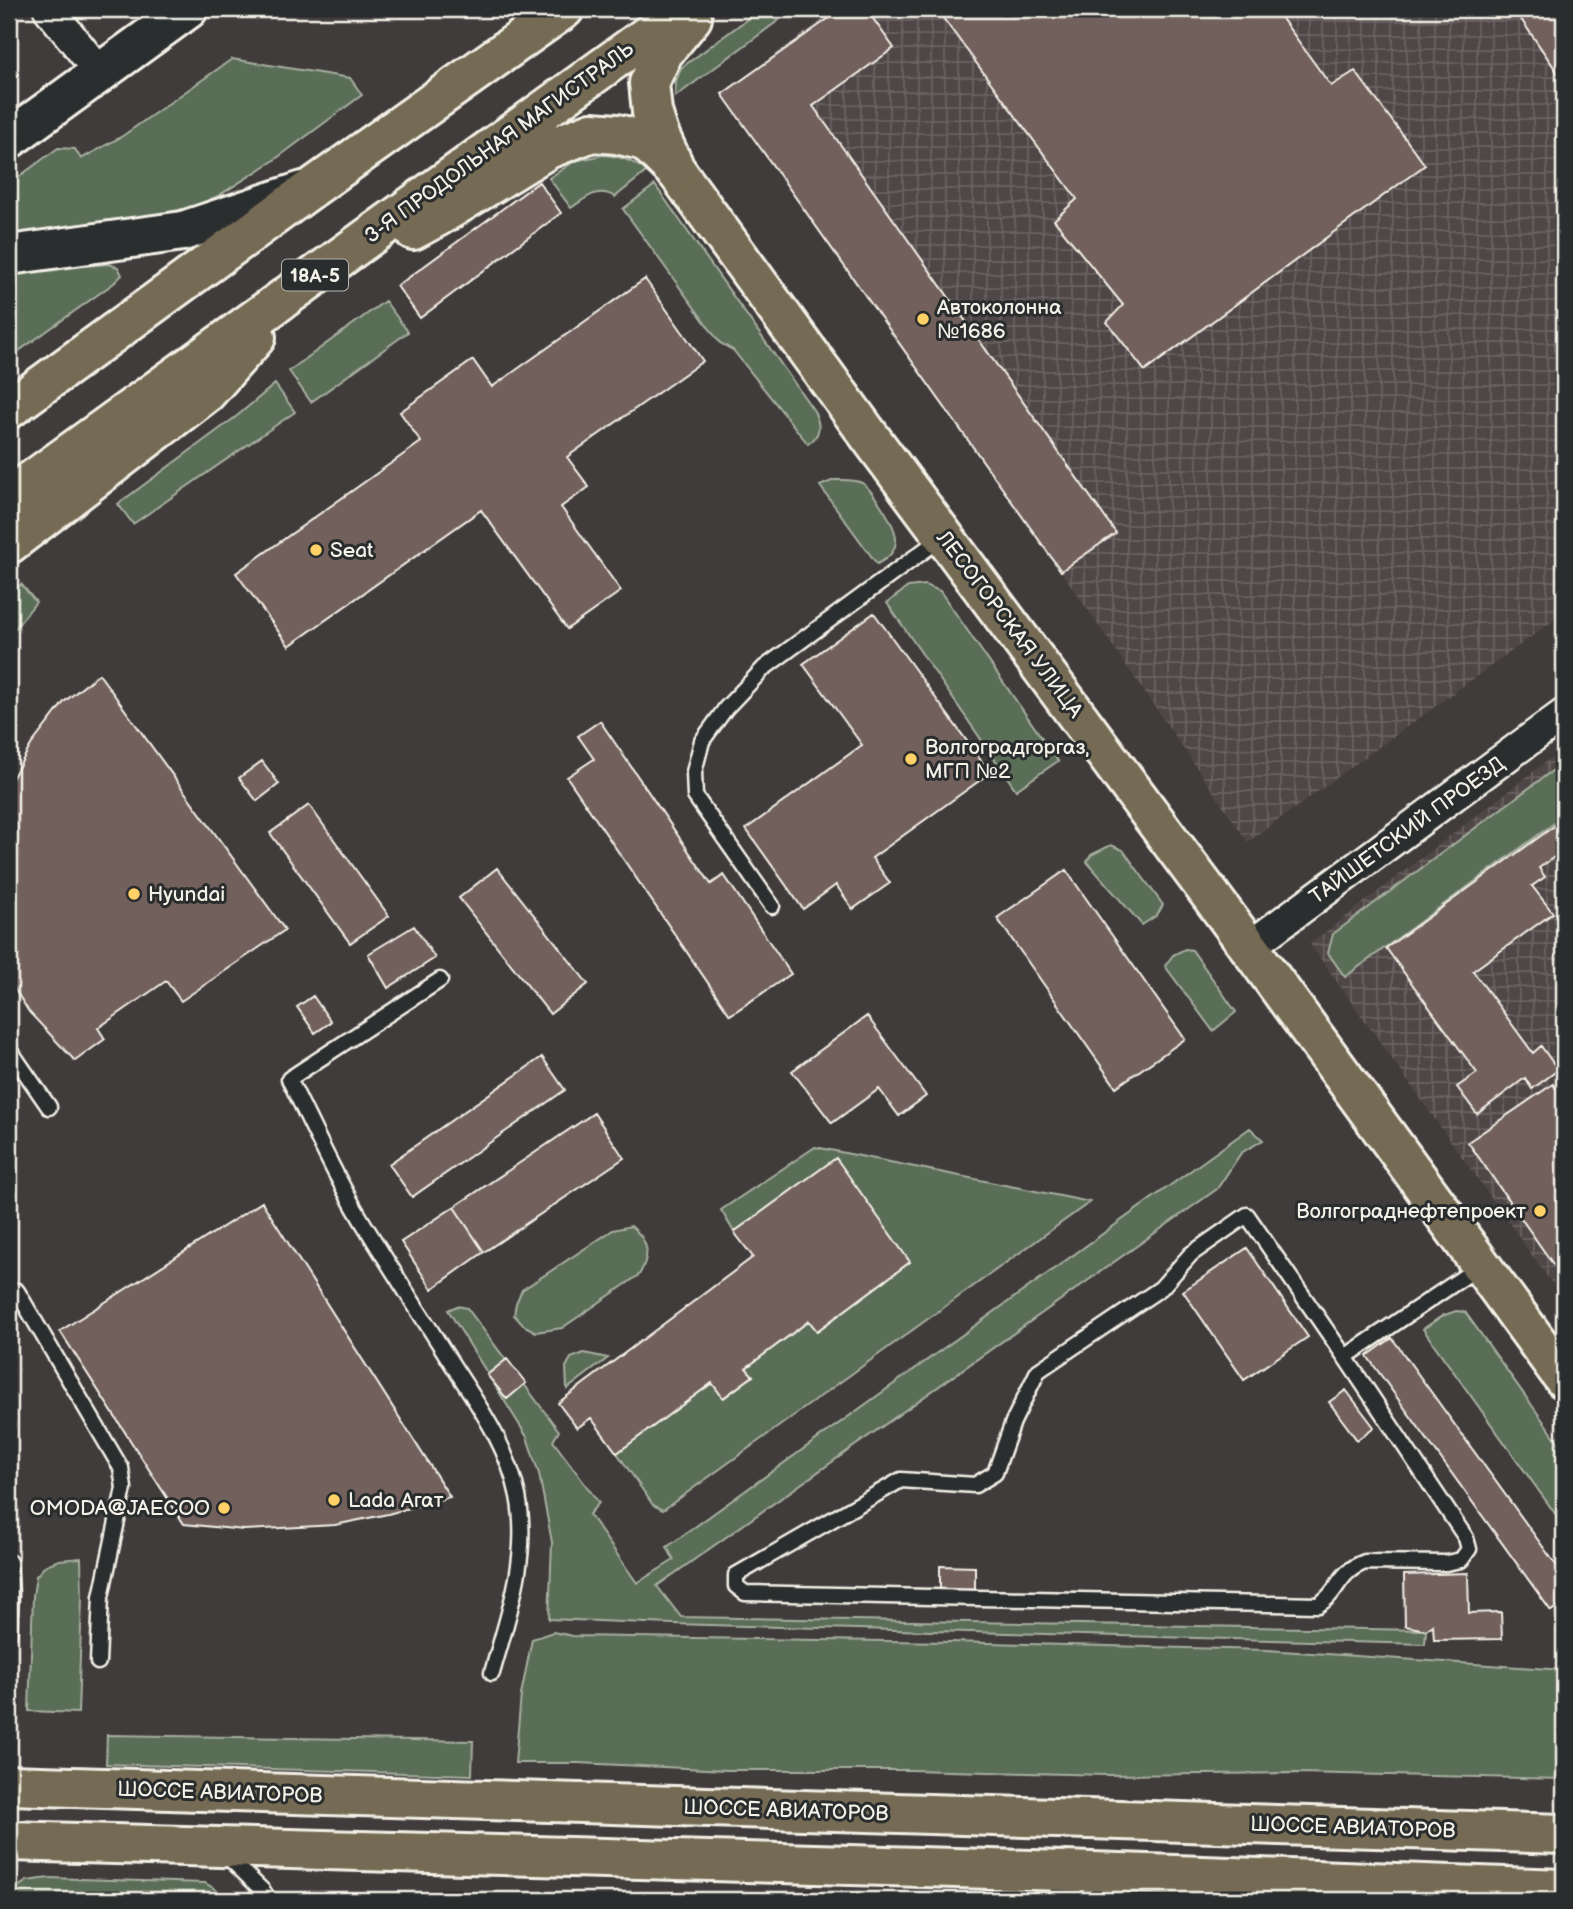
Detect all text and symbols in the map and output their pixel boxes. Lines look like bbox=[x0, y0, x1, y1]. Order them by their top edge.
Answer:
street label: 3-Я ПРОДОЛЬНАЯ МАГИСТРАЛЬ bbox=[360, 36, 639, 249]
road number: 18А-5 bbox=[282, 260, 348, 290]
place label: Автоколонна №1686 bbox=[936, 295, 1062, 344]
marker: Автоколонна №1686 bbox=[915, 311, 931, 327]
street label: ЛЕСОГОРСКАЯ УЛИЦА bbox=[931, 525, 1088, 723]
place label: Seat bbox=[330, 538, 374, 563]
marker: Seat bbox=[308, 542, 324, 558]
place label: Волгоградгоргаз, МГП №2 bbox=[925, 735, 1089, 784]
marker: Волгоградгоргаз, МГП №2 bbox=[903, 751, 919, 767]
street label: ТАЙШЕТСКИЙ ПРОЕЗД bbox=[1305, 751, 1510, 910]
place label: Hyundai bbox=[148, 882, 225, 907]
marker: Hyundai bbox=[126, 886, 142, 902]
place label: Волгограднефтепроект bbox=[1296, 1199, 1526, 1224]
marker: Волгограднефтепроект bbox=[1532, 1203, 1548, 1219]
place label: Lada Агат bbox=[348, 1488, 444, 1513]
marker: Lada Агат bbox=[326, 1492, 342, 1508]
place label: OMODA@JAECOO bbox=[30, 1496, 210, 1521]
marker: OMODA@JAECOO bbox=[216, 1500, 232, 1516]
street label: ШОССЕ АВИАТОРОВ bbox=[117, 1776, 323, 1809]
street label: ШОССЕ АВИАТОРОВ bbox=[683, 1794, 889, 1827]
street label: ШОССЕ АВИАТОРОВ bbox=[1250, 1811, 1456, 1844]

